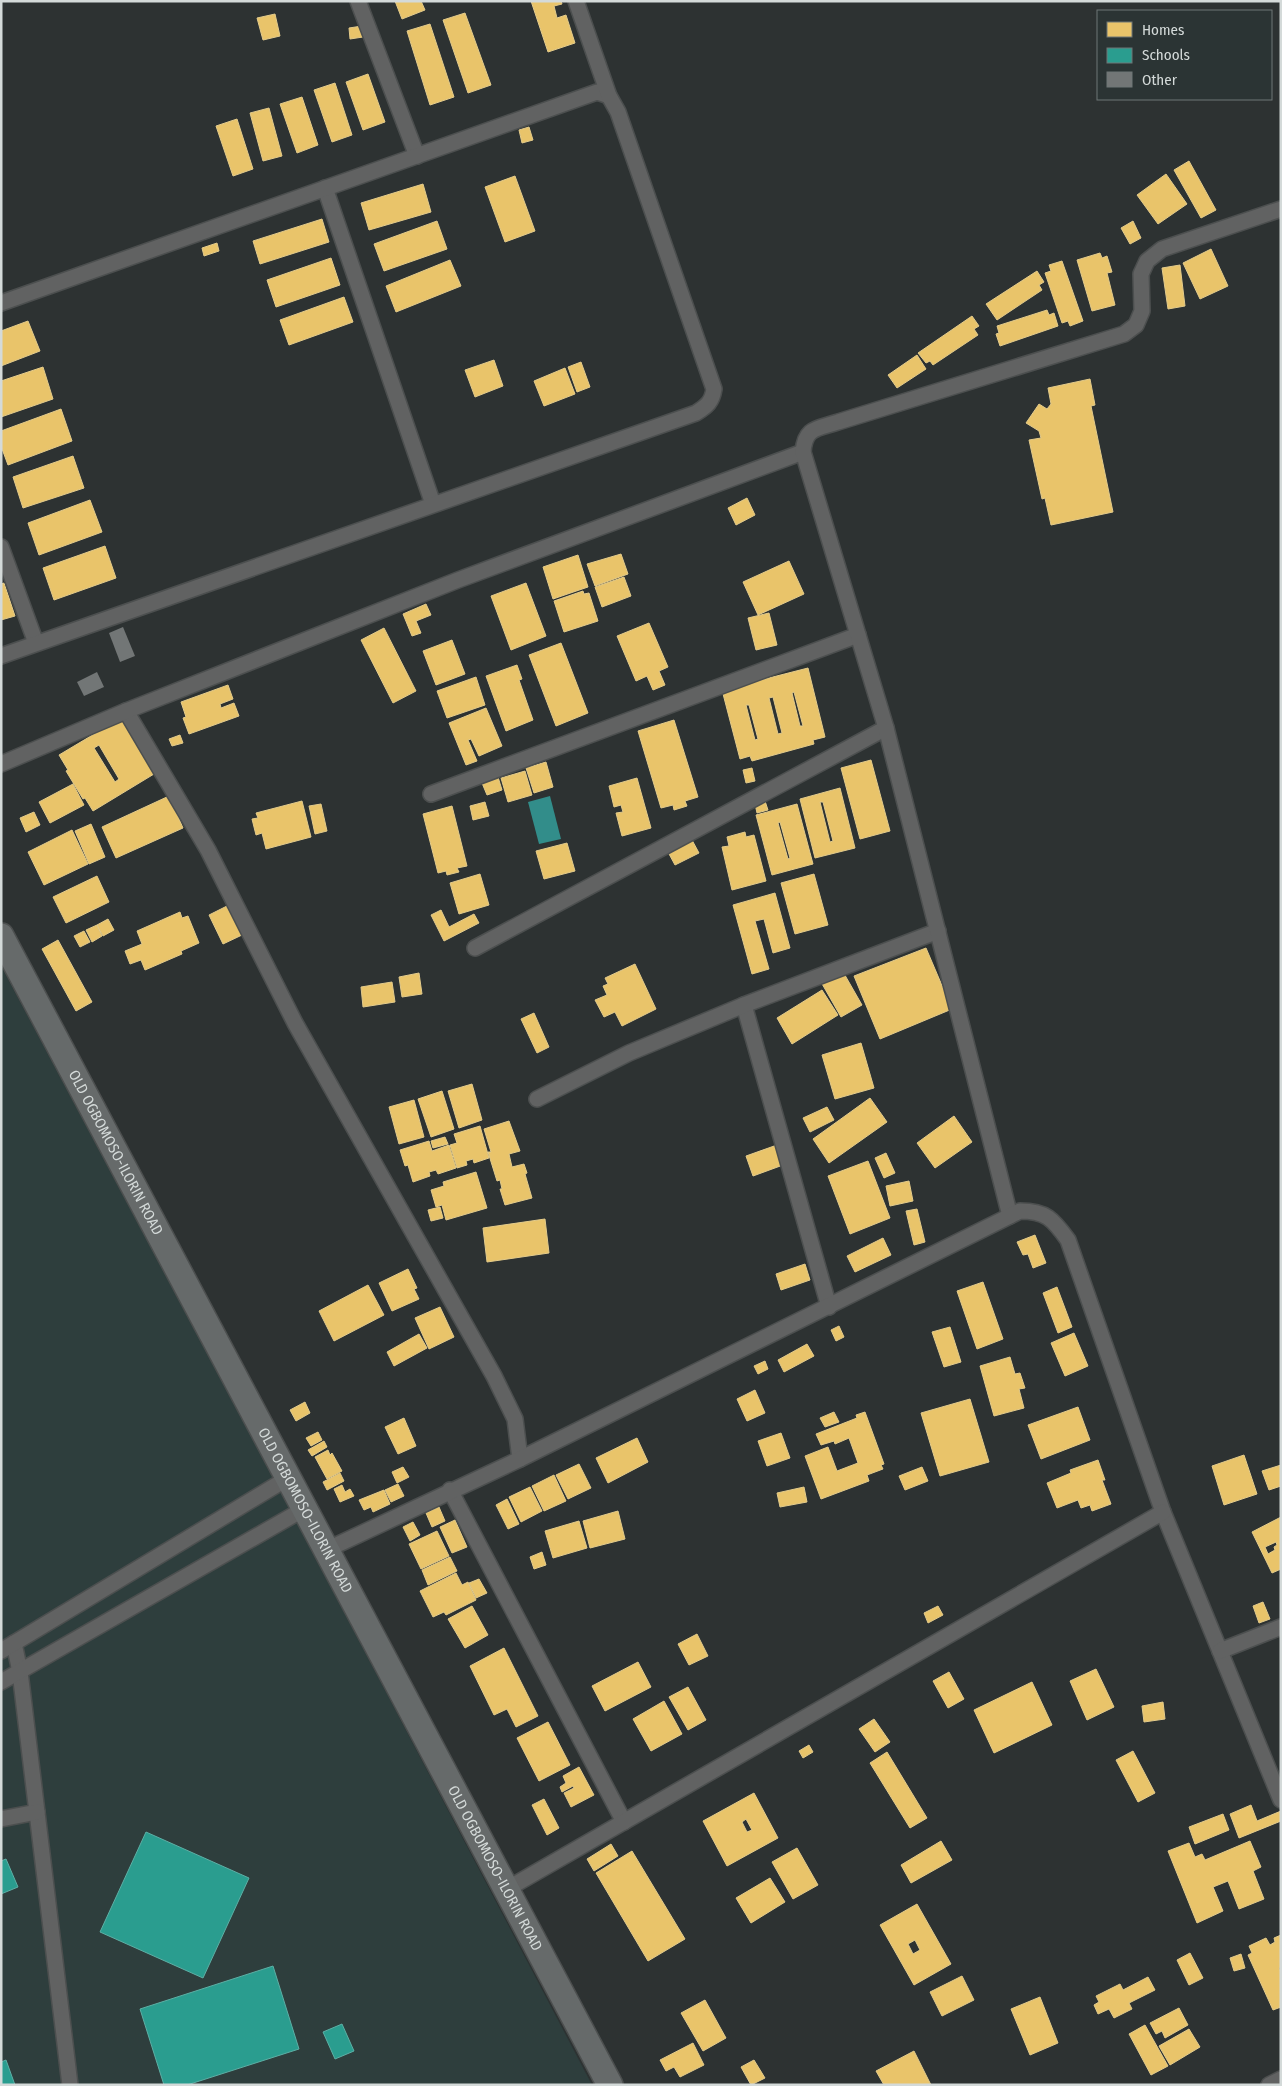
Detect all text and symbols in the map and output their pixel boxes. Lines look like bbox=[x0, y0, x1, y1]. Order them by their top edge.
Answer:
legend bbox=[1097, 10, 1272, 100]
text: Homes bbox=[1142, 21, 1184, 39]
text: Schools bbox=[1142, 46, 1190, 64]
text: Other bbox=[1142, 71, 1178, 89]
street label: OLD OGBOMOSO-ILORIN ROAD bbox=[65, 1067, 167, 1238]
street label: OLD OGBOMOSO-ILORIN ROAD bbox=[254, 1425, 357, 1596]
street label: OLD OGBOMOSO-ILORIN ROAD bbox=[444, 1783, 546, 1954]

